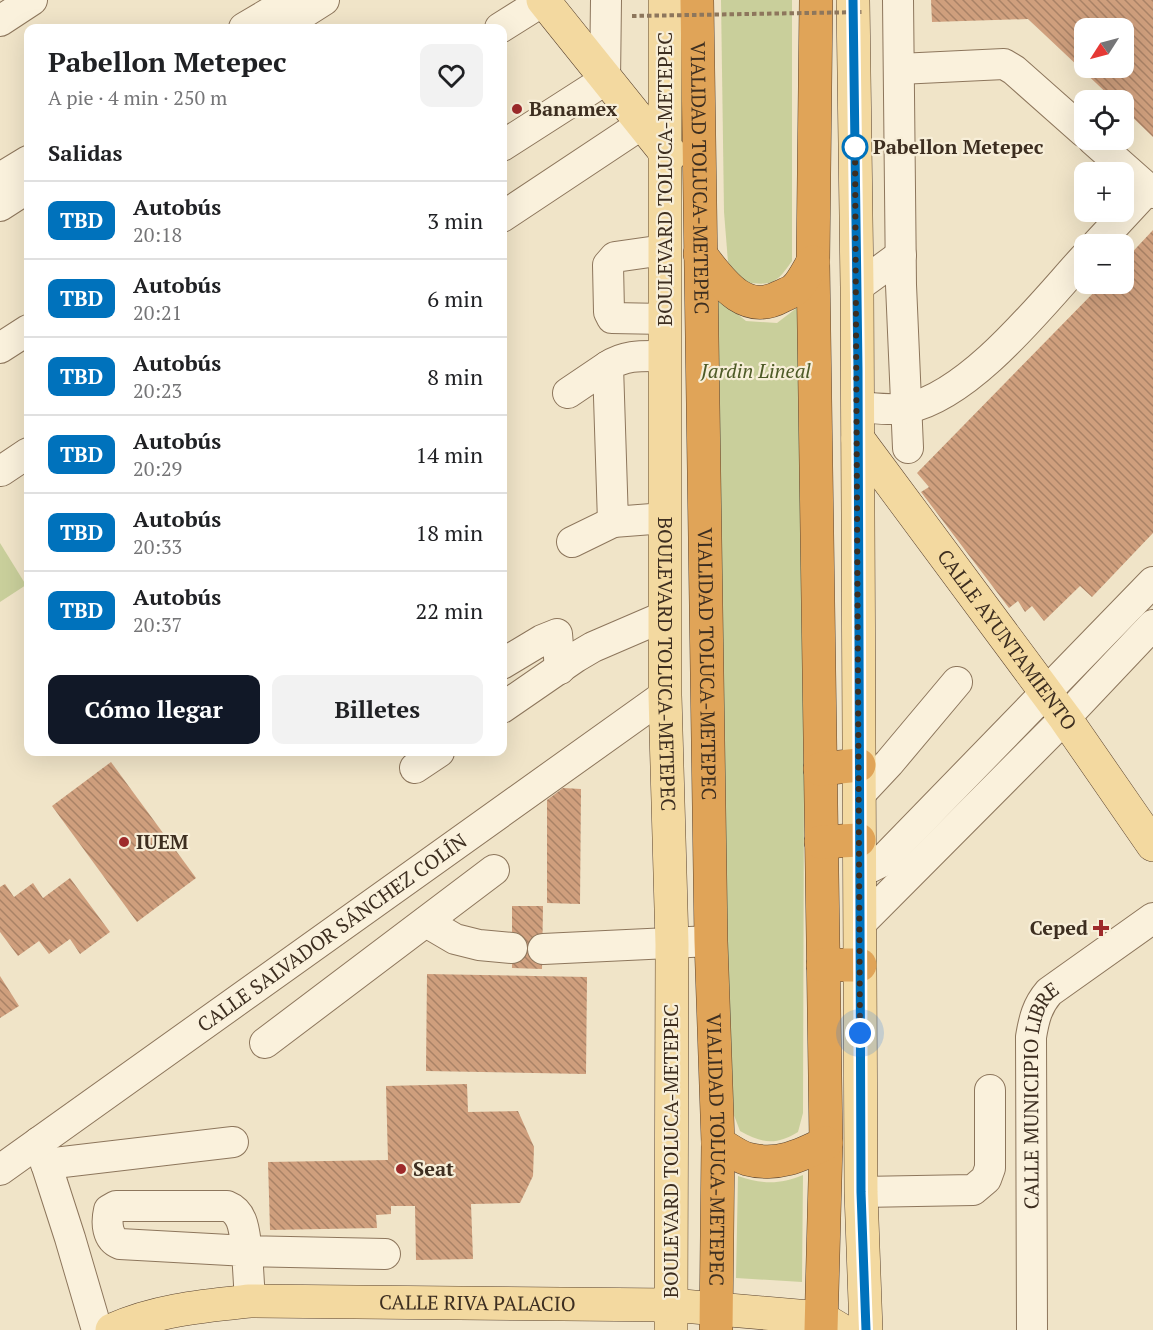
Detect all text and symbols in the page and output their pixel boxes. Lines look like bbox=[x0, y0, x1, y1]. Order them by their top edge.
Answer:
north arrow bbox=[1074, 18, 1134, 78]
map controls bbox=[1074, 18, 1134, 294]
street label: BOULEVARD TOLUCA-METEPEC bbox=[651, 32, 678, 326]
street label: VIALIDAD TOLUCA-METEPEC bbox=[685, 41, 716, 314]
text: Pabellon Metepec bbox=[48, 43, 287, 80]
button: heart bbox=[420, 44, 483, 107]
text: A pie · 4 min · 250 m bbox=[48, 84, 227, 111]
button: locate bbox=[1074, 90, 1134, 150]
place label: Banamex bbox=[529, 95, 617, 122]
marker: Banamex bbox=[510, 102, 524, 116]
place label: Pabellon Metepec bbox=[873, 133, 1044, 160]
marker: Pabellon Metepec bbox=[842, 134, 868, 160]
text: Salidas bbox=[48, 138, 123, 167]
button: + bbox=[1074, 162, 1134, 222]
text: Autobús bbox=[133, 192, 221, 221]
text: TBD bbox=[60, 206, 103, 234]
text: 3 min bbox=[427, 206, 483, 235]
text: 20:18 bbox=[133, 221, 182, 248]
button: − bbox=[1074, 234, 1134, 294]
text: Autobús bbox=[133, 270, 221, 299]
text: TBD bbox=[60, 284, 103, 312]
text: 6 min bbox=[427, 284, 483, 313]
text: 20:21 bbox=[133, 299, 182, 326]
text: Autobús bbox=[133, 348, 221, 377]
park label: Jardin Lineal bbox=[700, 357, 811, 384]
text: TBD bbox=[60, 362, 103, 390]
text: 8 min bbox=[427, 362, 483, 391]
text: 20:23 bbox=[133, 377, 182, 404]
text: Autobús bbox=[133, 426, 221, 455]
text: TBD bbox=[60, 440, 103, 468]
text: 14 min bbox=[416, 440, 483, 469]
text: 20:29 bbox=[133, 455, 182, 482]
text: Autobús bbox=[133, 504, 221, 533]
street label: BOULEVARD TOLUCA-METEPEC bbox=[652, 517, 682, 812]
text: TBD bbox=[60, 518, 103, 546]
text: 18 min bbox=[416, 518, 483, 547]
street label: VIALIDAD TOLUCA-METEPEC bbox=[692, 527, 723, 800]
text: 20:33 bbox=[133, 533, 182, 560]
street label: CALLE AYUNTAMIENTO bbox=[931, 544, 1083, 735]
text: Autobús bbox=[133, 582, 221, 611]
text: TBD bbox=[60, 596, 103, 624]
text: 22 min bbox=[416, 596, 483, 625]
text: 20:37 bbox=[133, 611, 182, 638]
button: Cómo llegar bbox=[48, 675, 260, 744]
button: Billetes bbox=[272, 675, 483, 744]
street label: CALLE SALVADOR SÁNCHEZ COLÍN bbox=[192, 827, 472, 1038]
place label: IUEM bbox=[136, 828, 189, 855]
marker: IUEM bbox=[117, 835, 131, 849]
place label: Ceped bbox=[1030, 914, 1088, 941]
marker: Ceped bbox=[1092, 919, 1110, 937]
street label: CALLE MUNICIPIO LIBRE bbox=[1017, 975, 1064, 1209]
street label: BOULEVARD TOLUCA-METEPEC bbox=[657, 1004, 684, 1298]
street label: VIALIDAD TOLUCA-METEPEC bbox=[701, 1013, 732, 1286]
your location bbox=[845, 1018, 875, 1048]
place label: Seat bbox=[413, 1155, 454, 1182]
marker: Seat bbox=[394, 1162, 408, 1176]
street label: CALLE RIVA PALACIO bbox=[379, 1288, 576, 1317]

